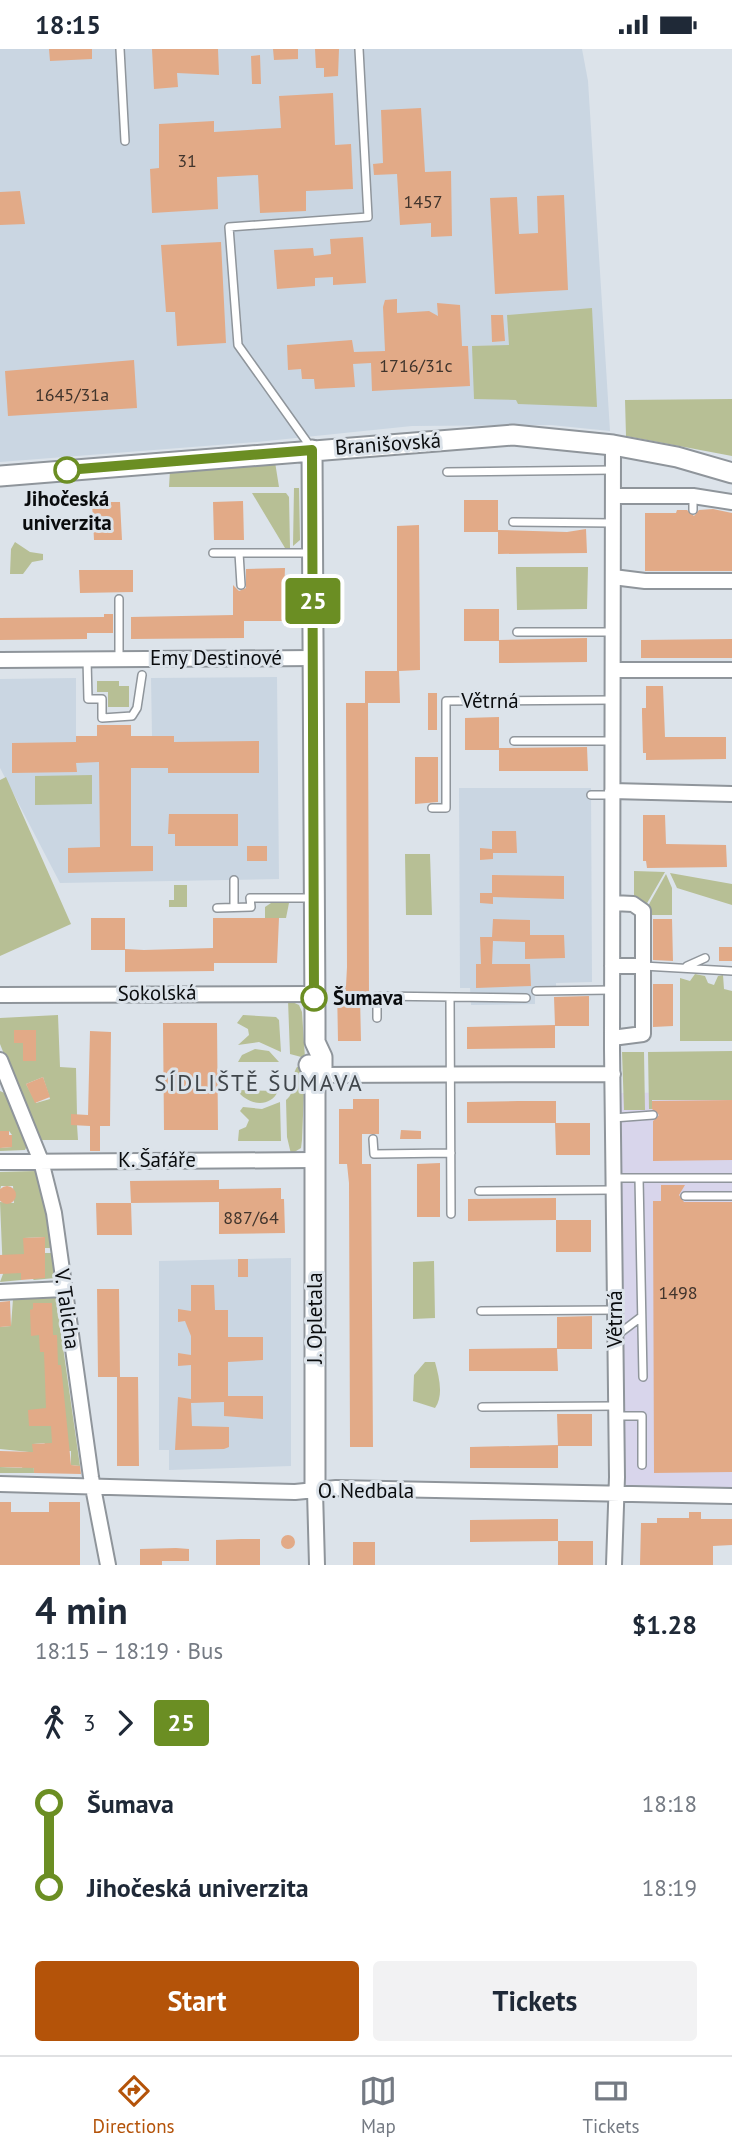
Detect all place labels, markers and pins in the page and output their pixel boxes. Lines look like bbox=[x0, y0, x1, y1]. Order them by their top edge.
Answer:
marker: Jihočeská univerzita bbox=[54, 457, 80, 483]
place label: Jihočeská univerzita bbox=[22, 485, 112, 536]
place label: Šumava bbox=[333, 984, 403, 1011]
marker: Šumava bbox=[301, 985, 327, 1011]

